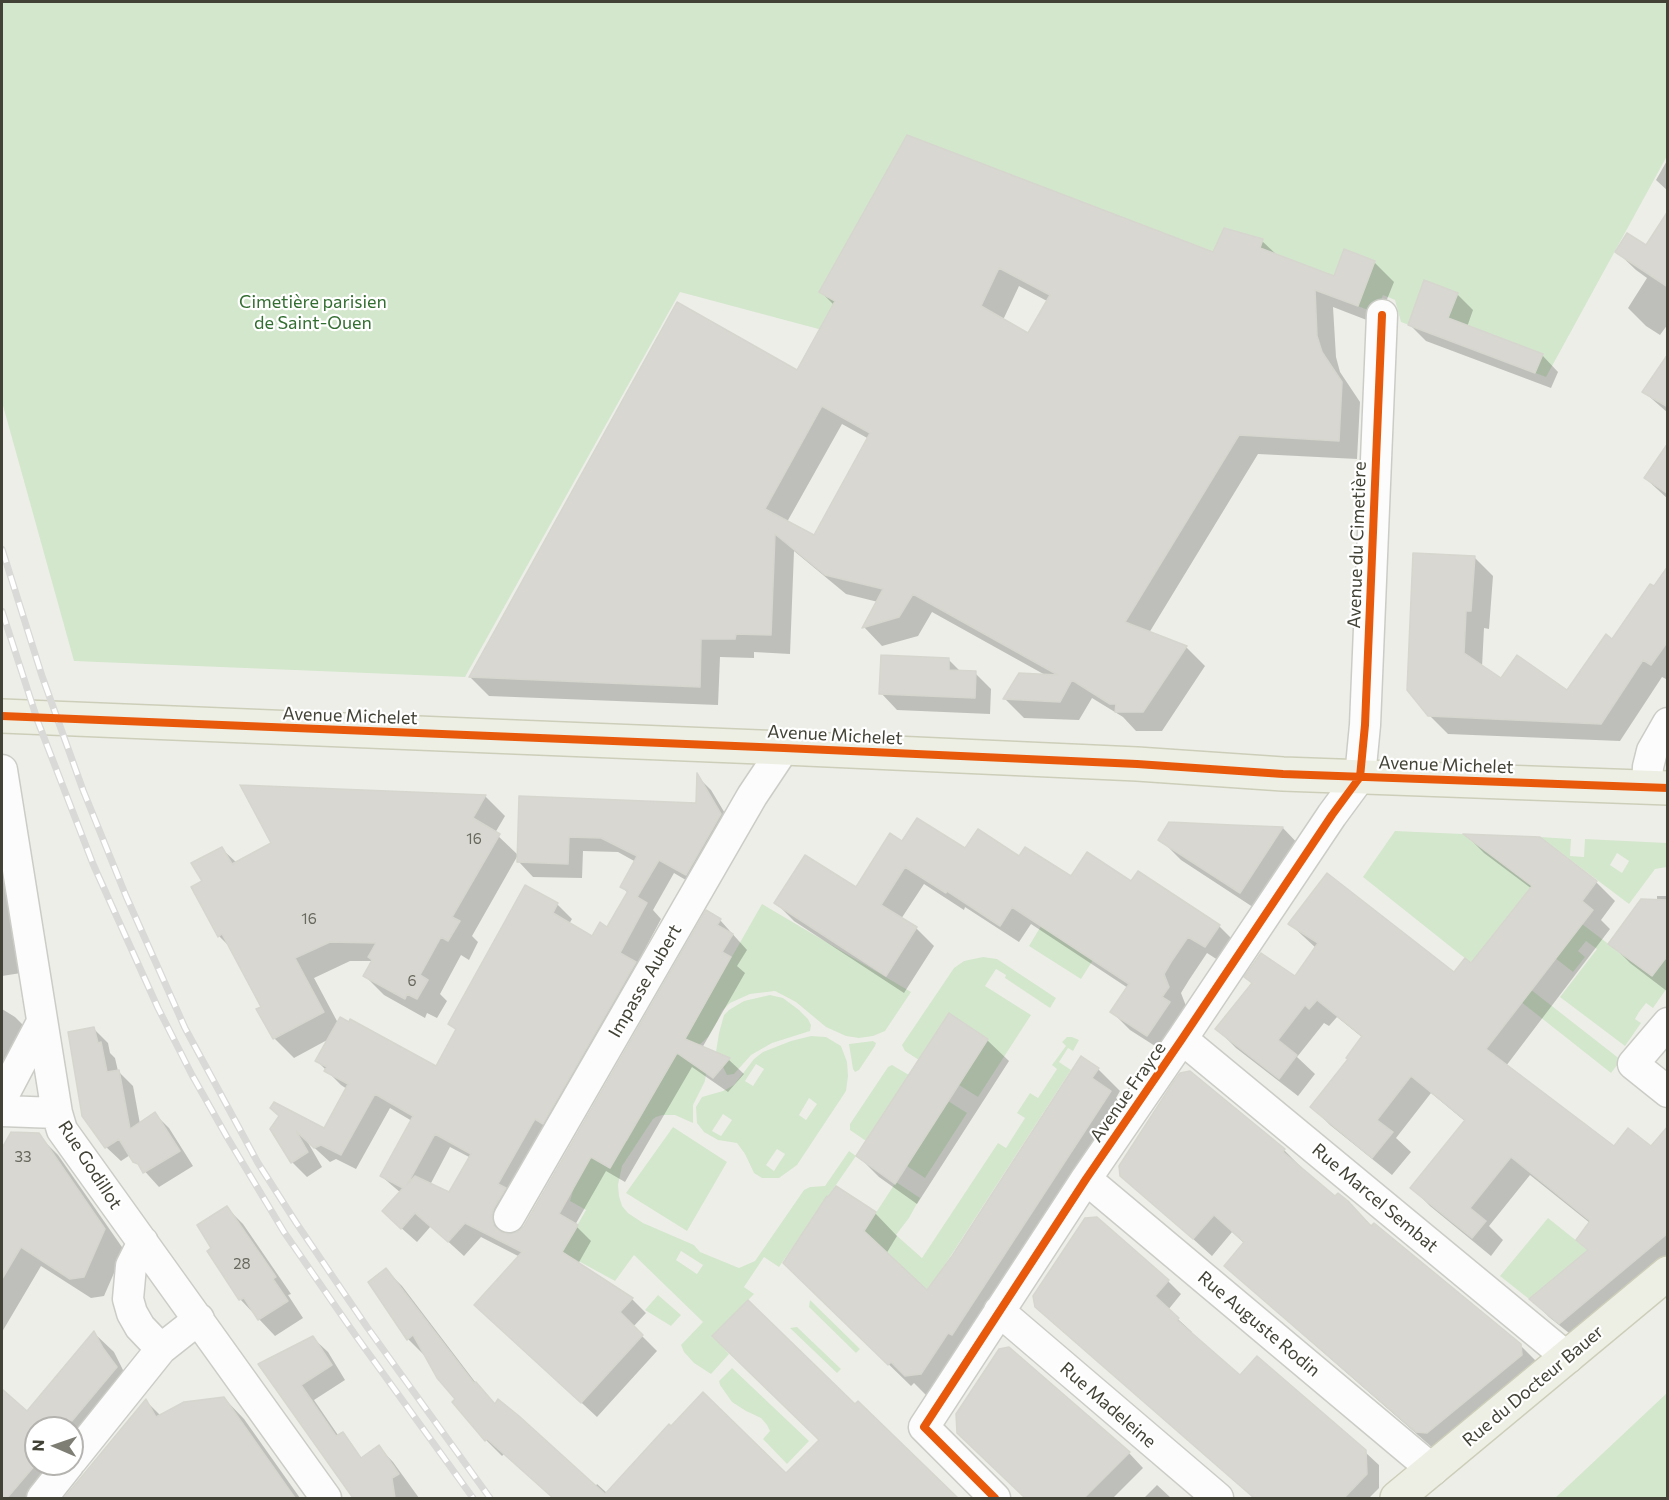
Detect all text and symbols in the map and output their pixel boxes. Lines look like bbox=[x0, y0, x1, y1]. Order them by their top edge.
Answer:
park label: Cimetière parisien de Saint-Ouen bbox=[239, 291, 387, 334]
street label: Avenue du Cimetière bbox=[1343, 461, 1371, 629]
street label: Avenue Michelet bbox=[282, 703, 418, 729]
street label: Avenue Michelet bbox=[767, 721, 903, 749]
street label: Avenue Michelet bbox=[1378, 752, 1514, 778]
house number: 16 bbox=[466, 830, 482, 848]
house number: 16 bbox=[301, 910, 317, 928]
street label: Impasse Aubert bbox=[604, 921, 686, 1041]
house number: 6 bbox=[407, 972, 417, 990]
street label: Avenue Frayce bbox=[1086, 1038, 1170, 1146]
street label: Rue Godillot bbox=[53, 1117, 127, 1213]
street label: Rue Marcel Sembat bbox=[1308, 1139, 1442, 1257]
house number: 33 bbox=[14, 1148, 32, 1166]
house number: 28 bbox=[233, 1255, 251, 1273]
street label: Rue Auguste Rodin bbox=[1193, 1267, 1325, 1381]
street label: Rue du Docteur Bauer bbox=[1458, 1321, 1608, 1451]
street label: Rue Madeleine bbox=[1056, 1358, 1160, 1452]
north arrow bbox=[24, 1416, 84, 1476]
text: N bbox=[28, 1439, 47, 1452]

